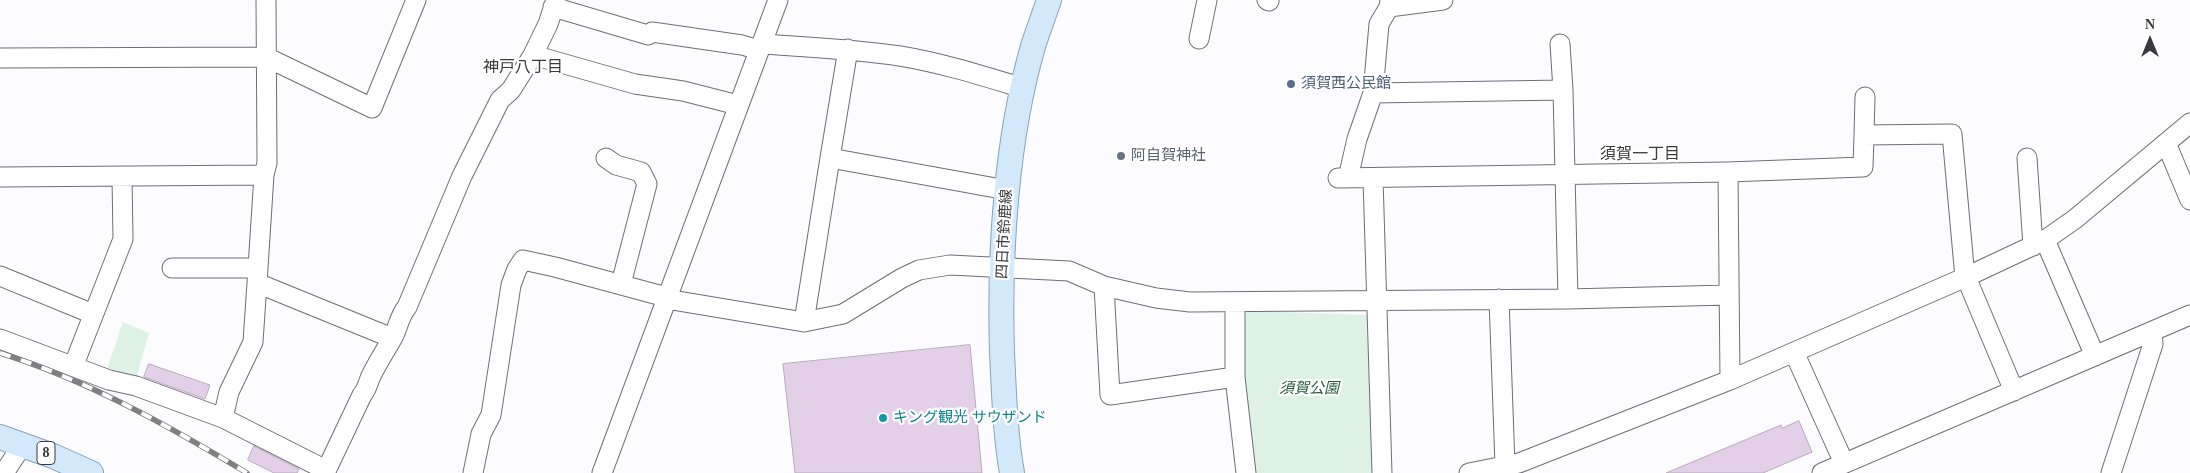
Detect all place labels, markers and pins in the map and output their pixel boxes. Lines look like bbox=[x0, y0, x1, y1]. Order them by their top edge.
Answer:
place label: 須賀西公民館 bbox=[1301, 75, 1391, 93]
marker: 須賀西公民館 bbox=[1285, 78, 1297, 90]
place label: 阿自賀神社 bbox=[1131, 147, 1206, 165]
marker: 阿自賀神社 bbox=[1115, 150, 1127, 162]
place label: キング観光 サウザンド bbox=[893, 409, 1047, 427]
marker: キング観光 サウザンド bbox=[877, 412, 889, 424]

